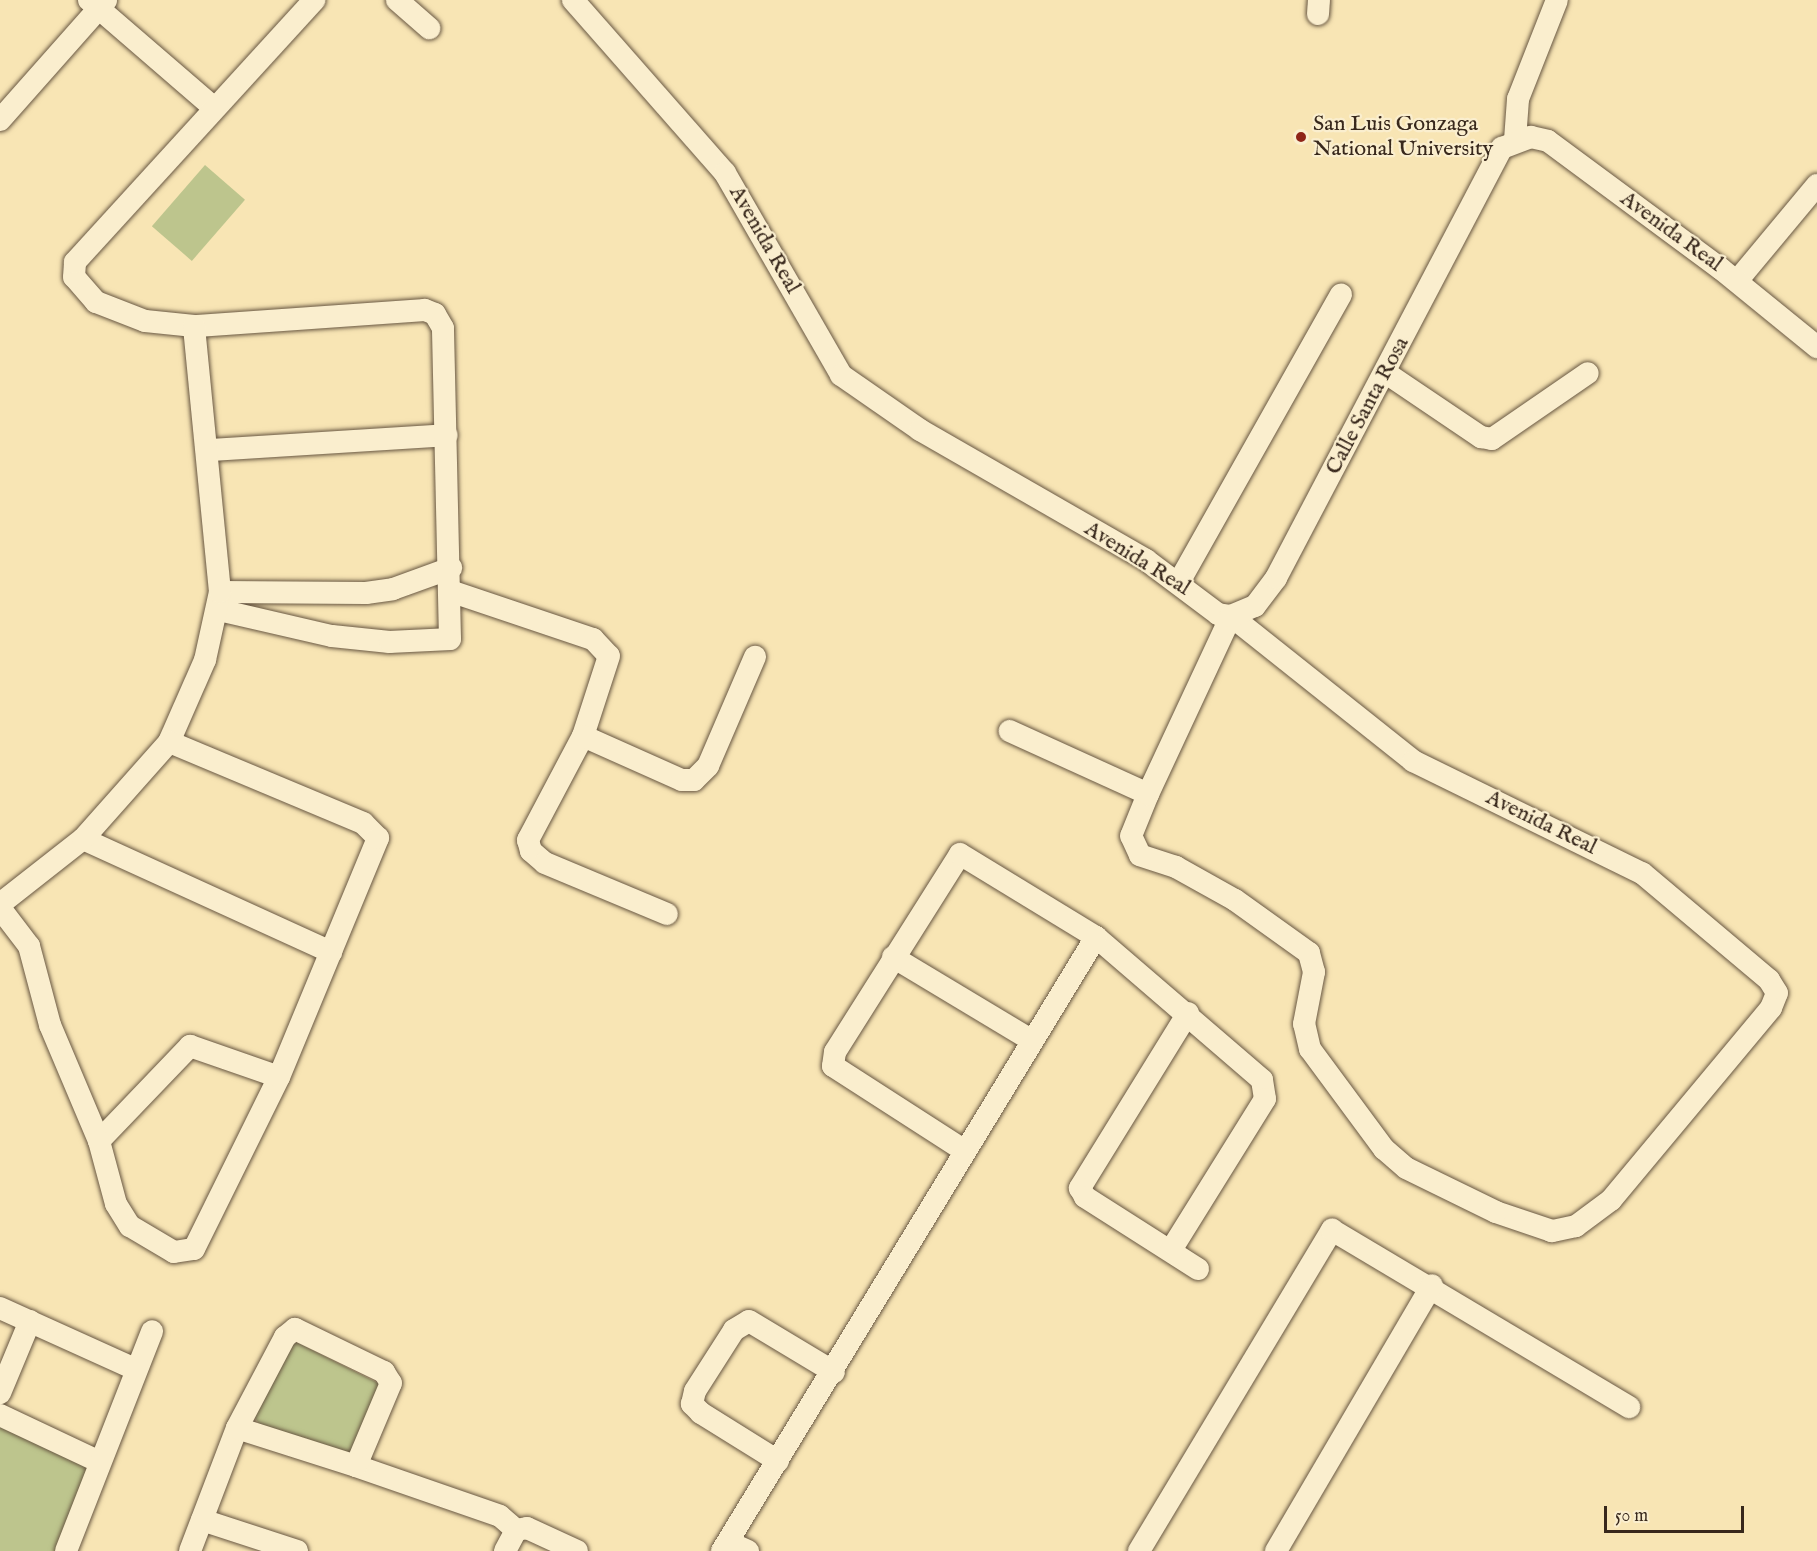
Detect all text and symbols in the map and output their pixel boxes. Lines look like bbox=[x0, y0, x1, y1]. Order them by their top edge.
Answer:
place label: San Luis Gonzaga National University bbox=[1313, 111, 1493, 162]
marker: San Luis Gonzaga National University bbox=[1294, 130, 1308, 144]
street label: Avenida Real bbox=[723, 181, 805, 299]
street label: Avenida Real bbox=[1615, 186, 1727, 278]
street label: Calle Santa Rosa bbox=[1321, 333, 1415, 479]
street label: Avenida Real bbox=[1079, 516, 1195, 602]
street label: Avenida Real bbox=[1481, 785, 1601, 861]
scale bar bbox=[1607, 1494, 1746, 1532]
text: 50 m bbox=[1615, 1505, 1648, 1528]

